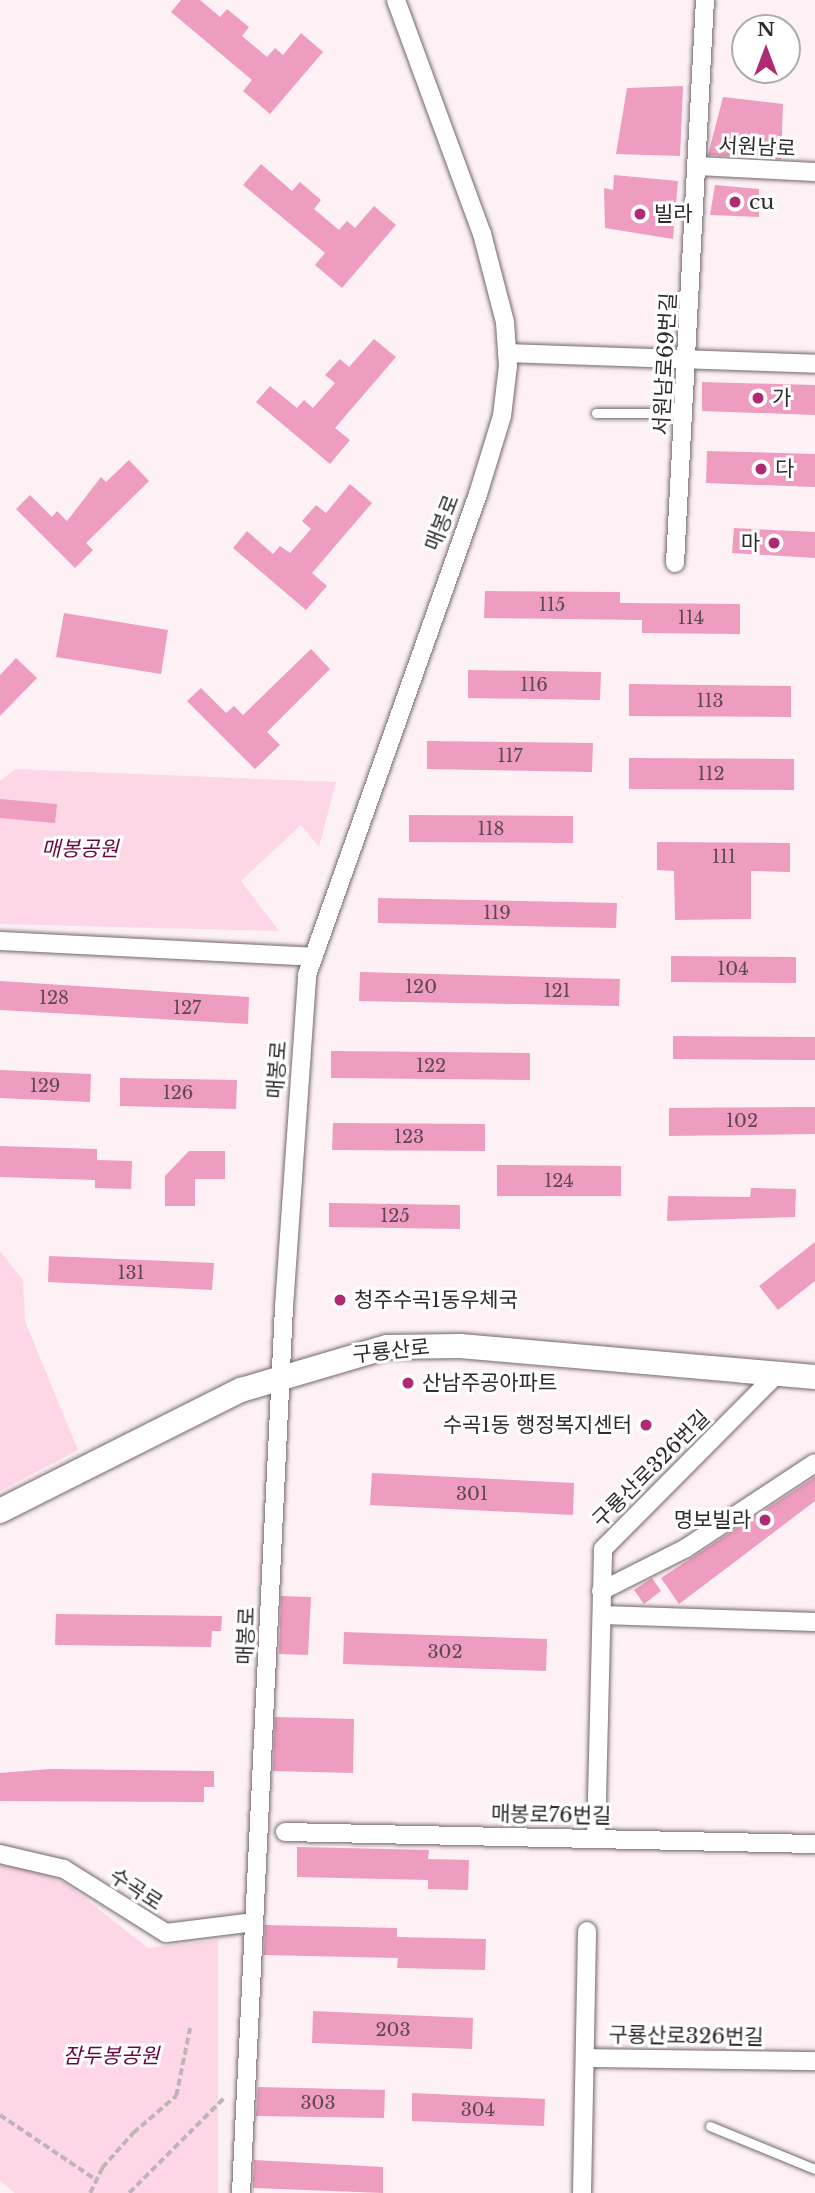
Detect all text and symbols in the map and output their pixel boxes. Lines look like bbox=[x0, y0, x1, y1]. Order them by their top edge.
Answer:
north arrow bbox=[731, 14, 801, 84]
text: N bbox=[757, 18, 775, 41]
street label: 서원남로 bbox=[718, 132, 796, 162]
place label: cu bbox=[749, 189, 774, 215]
marker: cu bbox=[727, 194, 743, 210]
place label: 빌라 bbox=[654, 201, 693, 227]
marker: 빌라 bbox=[632, 206, 648, 222]
street label: 서원남로69번길 bbox=[649, 292, 681, 436]
place label: 가 bbox=[772, 385, 791, 411]
marker: 가 bbox=[750, 390, 766, 406]
place label: 다 bbox=[775, 456, 794, 482]
marker: 다 bbox=[753, 461, 769, 477]
street label: 매봉로 bbox=[420, 491, 464, 555]
place label: 마 bbox=[741, 530, 760, 556]
marker: 마 bbox=[766, 535, 782, 551]
house number: 115 bbox=[539, 594, 565, 616]
house number: 114 bbox=[678, 607, 704, 629]
house number: 116 bbox=[520, 674, 548, 696]
house number: 113 bbox=[696, 690, 724, 712]
house number: 117 bbox=[497, 745, 523, 767]
house number: 112 bbox=[697, 763, 725, 785]
house number: 118 bbox=[478, 818, 504, 840]
park label: 매봉공원 bbox=[41, 836, 119, 862]
house number: 111 bbox=[712, 846, 736, 868]
house number: 119 bbox=[483, 902, 511, 924]
house number: 104 bbox=[717, 958, 749, 980]
house number: 120 bbox=[405, 976, 437, 998]
house number: 121 bbox=[543, 980, 571, 1002]
house number: 128 bbox=[39, 987, 69, 1009]
house number: 127 bbox=[173, 997, 201, 1019]
street label: 매봉로 bbox=[262, 1040, 292, 1100]
house number: 122 bbox=[416, 1055, 446, 1077]
house number: 129 bbox=[30, 1075, 60, 1097]
house number: 126 bbox=[163, 1082, 193, 1104]
house number: 102 bbox=[726, 1110, 758, 1132]
house number: 123 bbox=[394, 1126, 424, 1148]
house number: 124 bbox=[544, 1170, 574, 1192]
house number: 125 bbox=[380, 1205, 410, 1227]
house number: 131 bbox=[117, 1262, 145, 1284]
place label: 청주수곡1동우체국 bbox=[354, 1287, 518, 1313]
marker: 청주수곡1동우체국 bbox=[332, 1292, 348, 1308]
street label: 구룡산로 bbox=[351, 1334, 431, 1368]
place label: 산남주공아파트 bbox=[422, 1370, 557, 1396]
marker: 산남주공아파트 bbox=[400, 1375, 416, 1391]
street label: 구룡산로326번길 bbox=[587, 1405, 715, 1533]
place label: 수곡1동 행정복지센터 bbox=[443, 1412, 632, 1438]
marker: 수곡1동 행정복지센터 bbox=[638, 1417, 654, 1433]
house number: 301 bbox=[456, 1483, 488, 1505]
place label: 명보빌라 bbox=[674, 1507, 751, 1533]
marker: 명보빌라 bbox=[757, 1512, 773, 1528]
street label: 매봉로 bbox=[232, 1607, 260, 1665]
house number: 302 bbox=[427, 1641, 463, 1663]
street label: 매봉로76번길 bbox=[490, 1801, 612, 1829]
street label: 수곡로 bbox=[105, 1863, 167, 1915]
house number: 203 bbox=[375, 2019, 411, 2041]
street label: 구룡산로326번길 bbox=[608, 2022, 764, 2050]
park label: 잠두봉공원 bbox=[63, 2043, 159, 2069]
house number: 303 bbox=[300, 2092, 336, 2114]
house number: 304 bbox=[461, 2099, 495, 2121]

